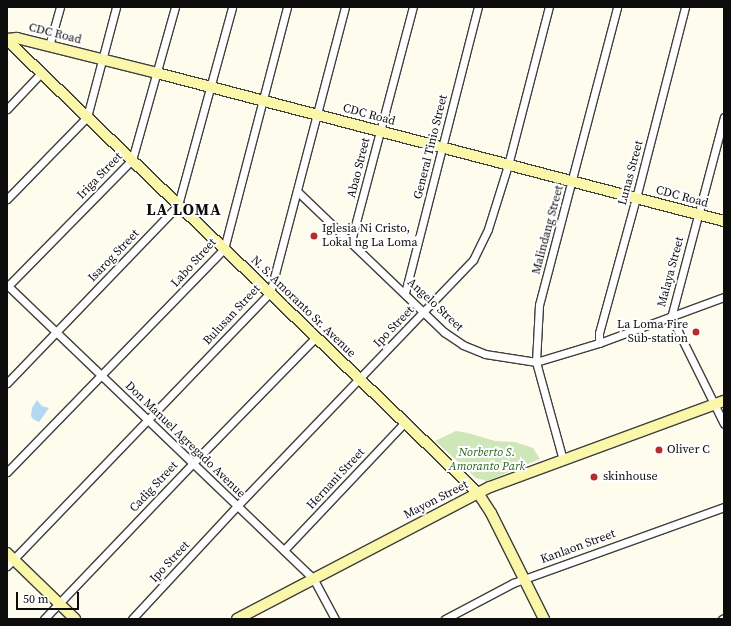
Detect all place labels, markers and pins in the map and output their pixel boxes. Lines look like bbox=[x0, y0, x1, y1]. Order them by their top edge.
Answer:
place label: Iglesia Ni Cristo, Lokal ng La Loma bbox=[322, 222, 418, 250]
marker: Iglesia Ni Cristo, Lokal ng La Loma bbox=[309, 231, 319, 241]
place label: La Loma Fire Sub-station bbox=[617, 318, 688, 346]
marker: La Loma Fire Sub-station bbox=[691, 327, 701, 337]
place label: Oliver C bbox=[667, 443, 710, 457]
marker: Oliver C bbox=[654, 445, 664, 455]
place label: skinhouse bbox=[603, 470, 658, 484]
marker: skinhouse bbox=[588, 471, 600, 483]

